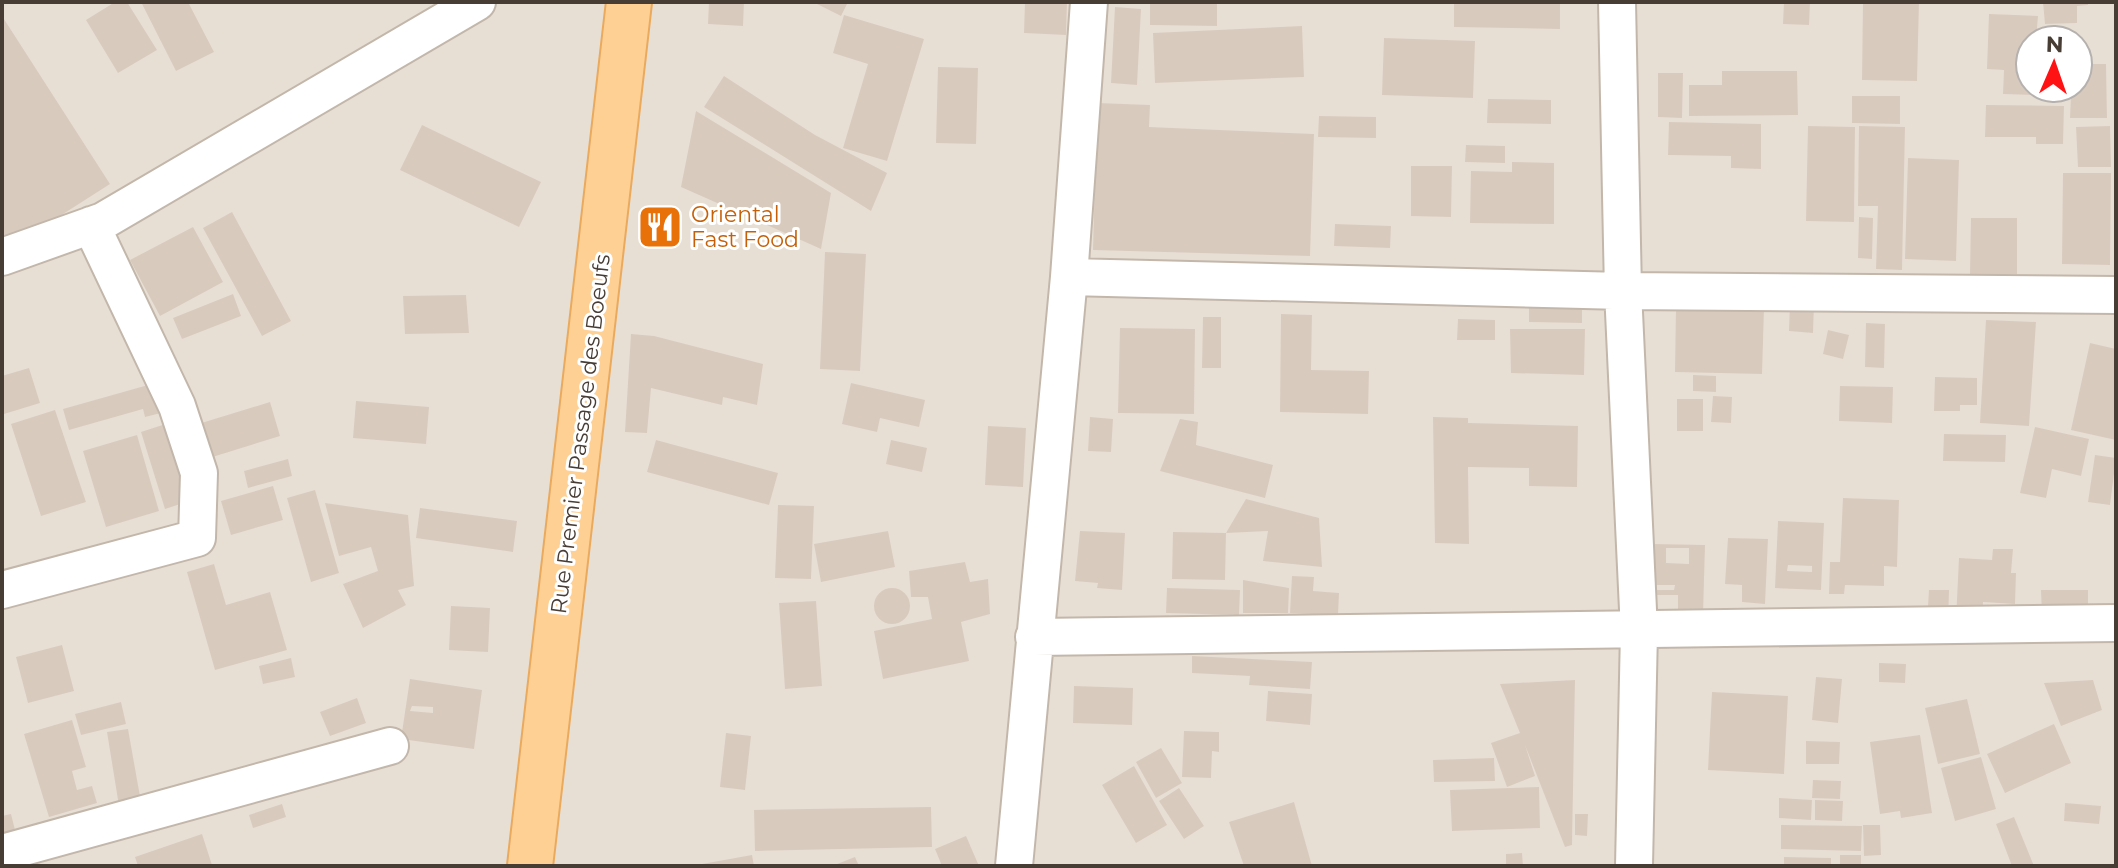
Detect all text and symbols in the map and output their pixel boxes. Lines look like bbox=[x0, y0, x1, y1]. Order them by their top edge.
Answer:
north arrow bbox=[2014, 24, 2094, 104]
text: N bbox=[2045, 31, 2064, 58]
place label: Oriental Fast Food bbox=[691, 201, 799, 253]
restaurant icon: Oriental Fast Food bbox=[636, 203, 684, 251]
street label: Rue Premier Passage des Boeufs bbox=[545, 252, 616, 616]

